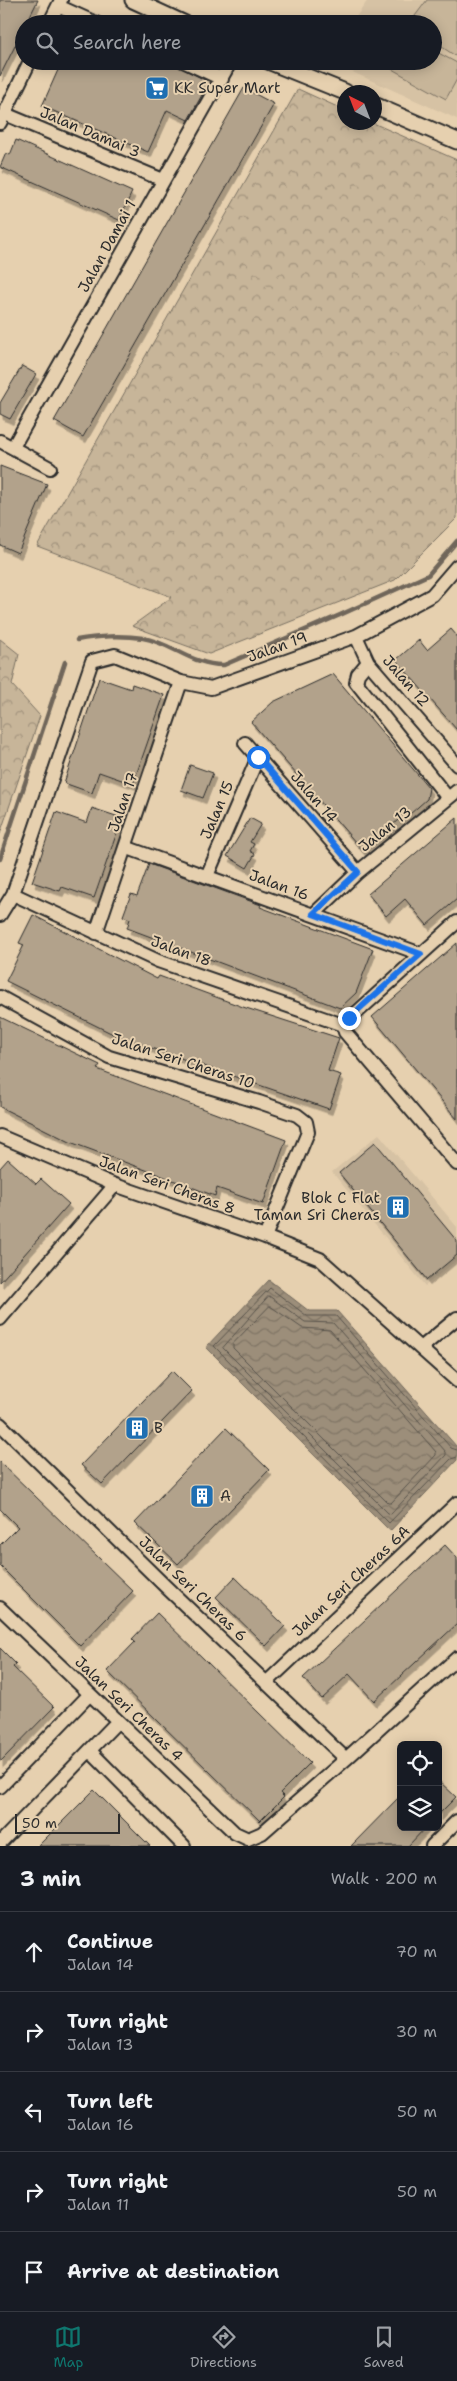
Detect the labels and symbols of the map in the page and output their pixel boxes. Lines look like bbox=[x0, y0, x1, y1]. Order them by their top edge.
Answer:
supermarket icon: KK Super Mart bbox=[144, 75, 170, 101]
place label: KK Super Mart bbox=[174, 78, 280, 98]
north arrow bbox=[337, 85, 382, 130]
street label: Jalan Damai 3 bbox=[37, 102, 143, 162]
street label: Jalan Damai 1 bbox=[73, 196, 141, 296]
street label: Jalan 19 bbox=[244, 627, 310, 667]
street label: Jalan 12 bbox=[378, 651, 434, 711]
route start bbox=[247, 746, 270, 769]
street label: Jalan 14 bbox=[286, 767, 342, 827]
street label: Jalan 17 bbox=[103, 769, 143, 835]
street label: Jalan 15 bbox=[196, 778, 238, 842]
street label: Jalan 13 bbox=[355, 802, 415, 856]
street label: Jalan 16 bbox=[246, 865, 312, 905]
street label: Jalan 18 bbox=[148, 931, 214, 971]
route end bbox=[338, 1007, 361, 1030]
street label: Jalan Seri Cheras 10 bbox=[109, 1028, 257, 1094]
street label: Jalan Seri Cheras 8 bbox=[96, 1151, 238, 1219]
place label: Blok C Flat Taman Sri Cheras bbox=[254, 1188, 380, 1225]
building icon: Blok C Flat Taman Sri Cheras bbox=[385, 1194, 411, 1220]
building icon: B bbox=[124, 1415, 150, 1441]
place label: B bbox=[154, 1418, 163, 1438]
building icon: A bbox=[189, 1483, 215, 1509]
place label: A bbox=[220, 1486, 231, 1506]
street label: Jalan Seri Cheras 6A bbox=[288, 1521, 414, 1641]
street label: Jalan Seri Cheras 6 bbox=[135, 1532, 251, 1646]
street label: Jalan Seri Cheras 4 bbox=[71, 1652, 187, 1766]
scale bar bbox=[15, 1811, 120, 1834]

